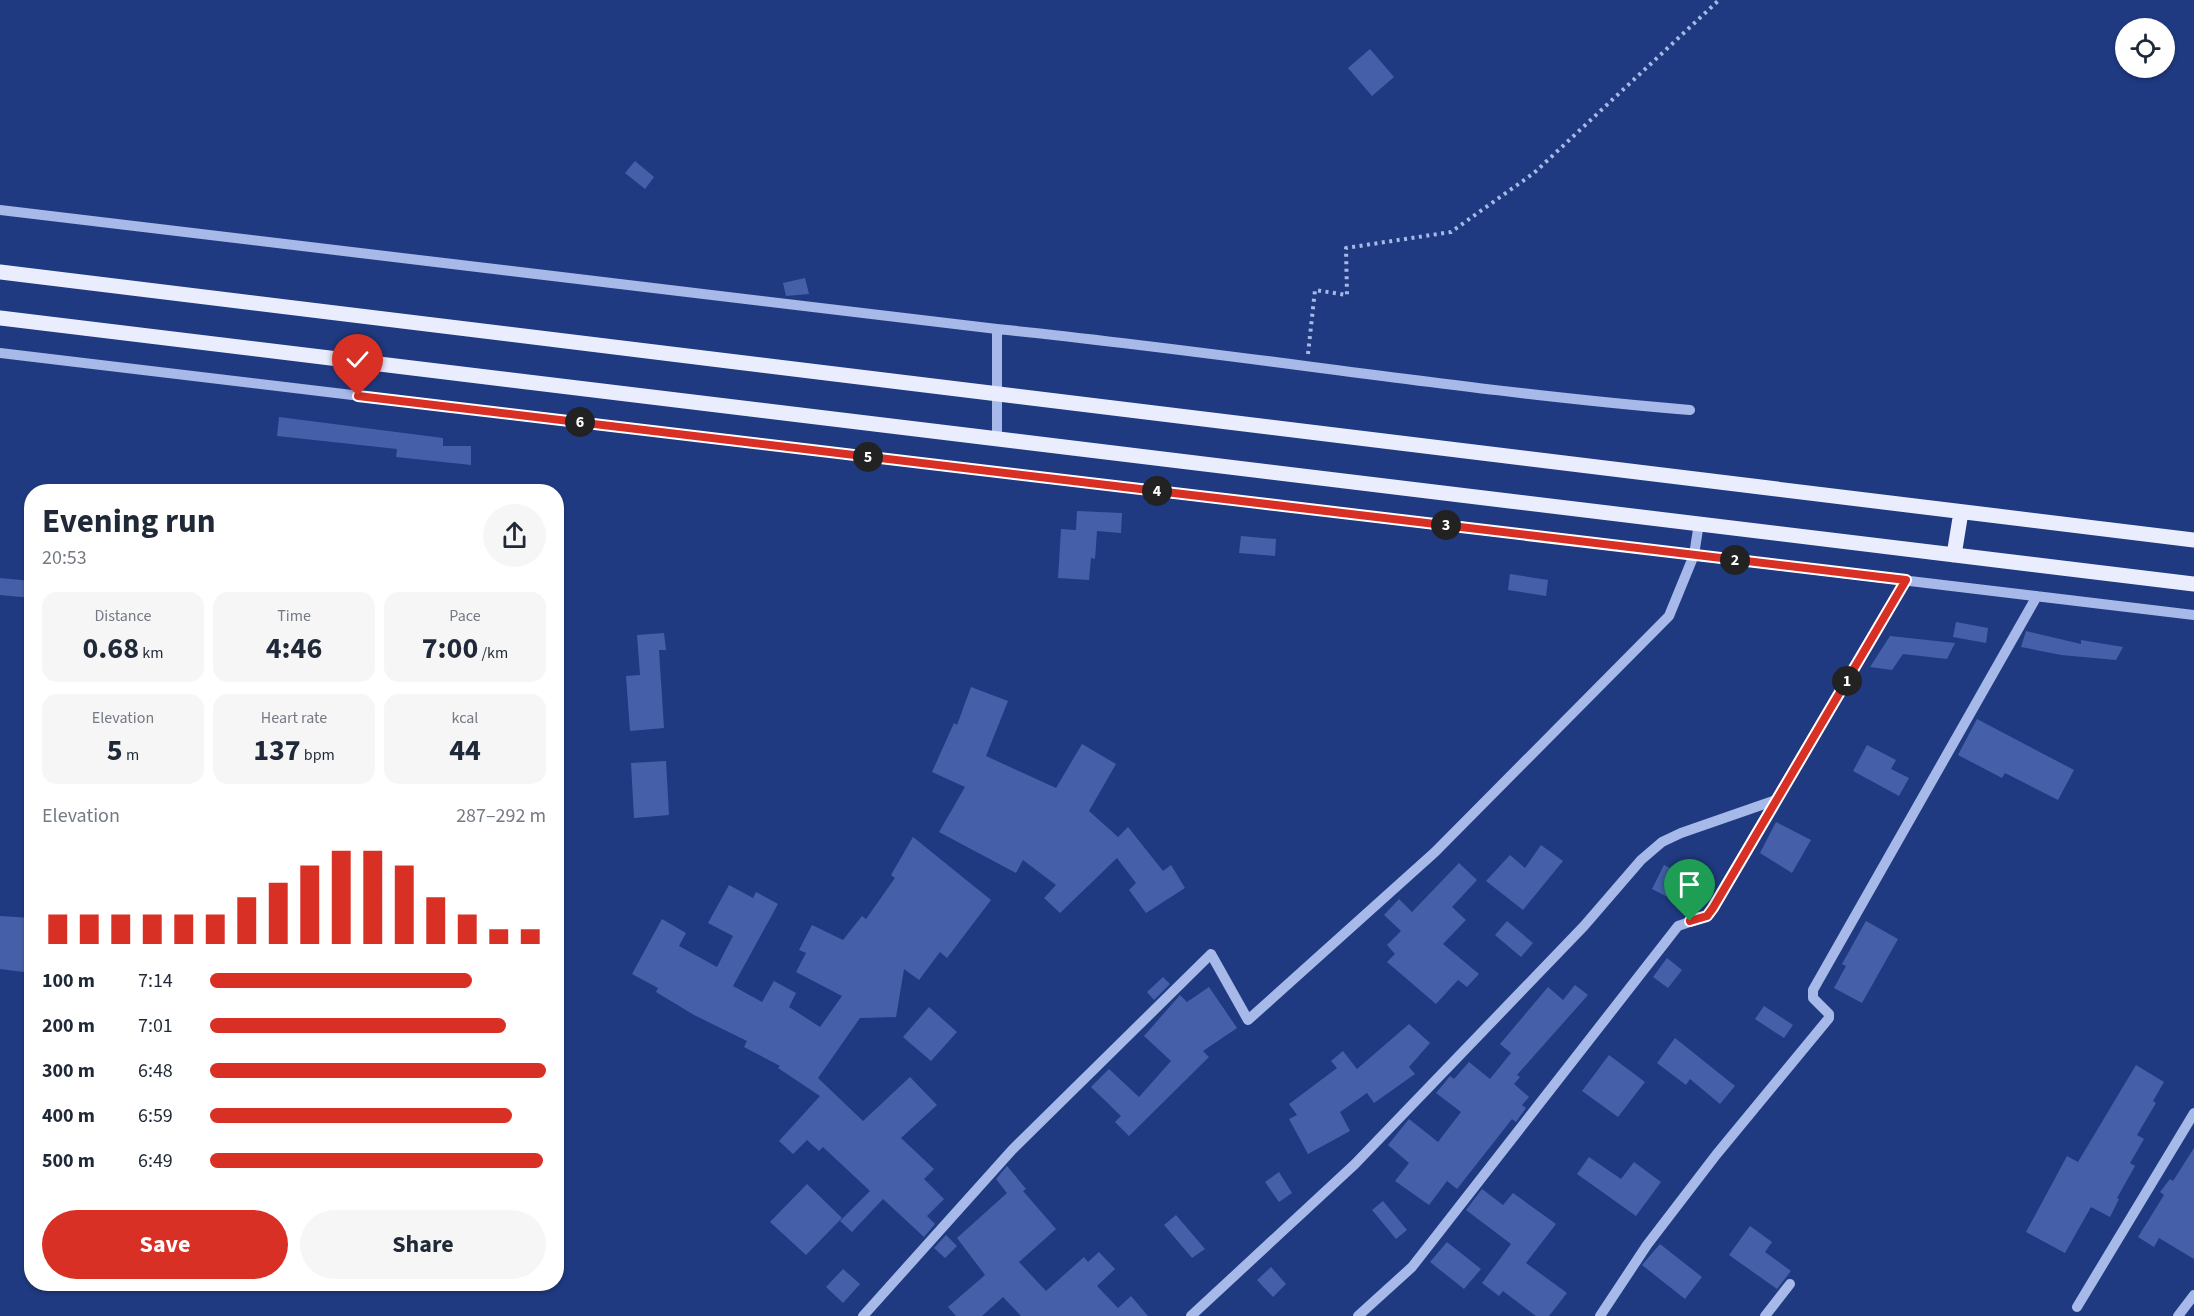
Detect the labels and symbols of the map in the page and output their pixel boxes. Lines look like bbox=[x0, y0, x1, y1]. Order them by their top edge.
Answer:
pin bbox=[332, 334, 383, 396]
pin: 6 bbox=[565, 407, 595, 437]
pin: 5 bbox=[853, 442, 883, 472]
pin: 4 bbox=[1142, 476, 1172, 506]
pin: 3 bbox=[1431, 510, 1461, 540]
pin: 2 bbox=[1720, 545, 1750, 575]
pin: 1 bbox=[1832, 666, 1862, 696]
pin bbox=[1664, 859, 1715, 921]

